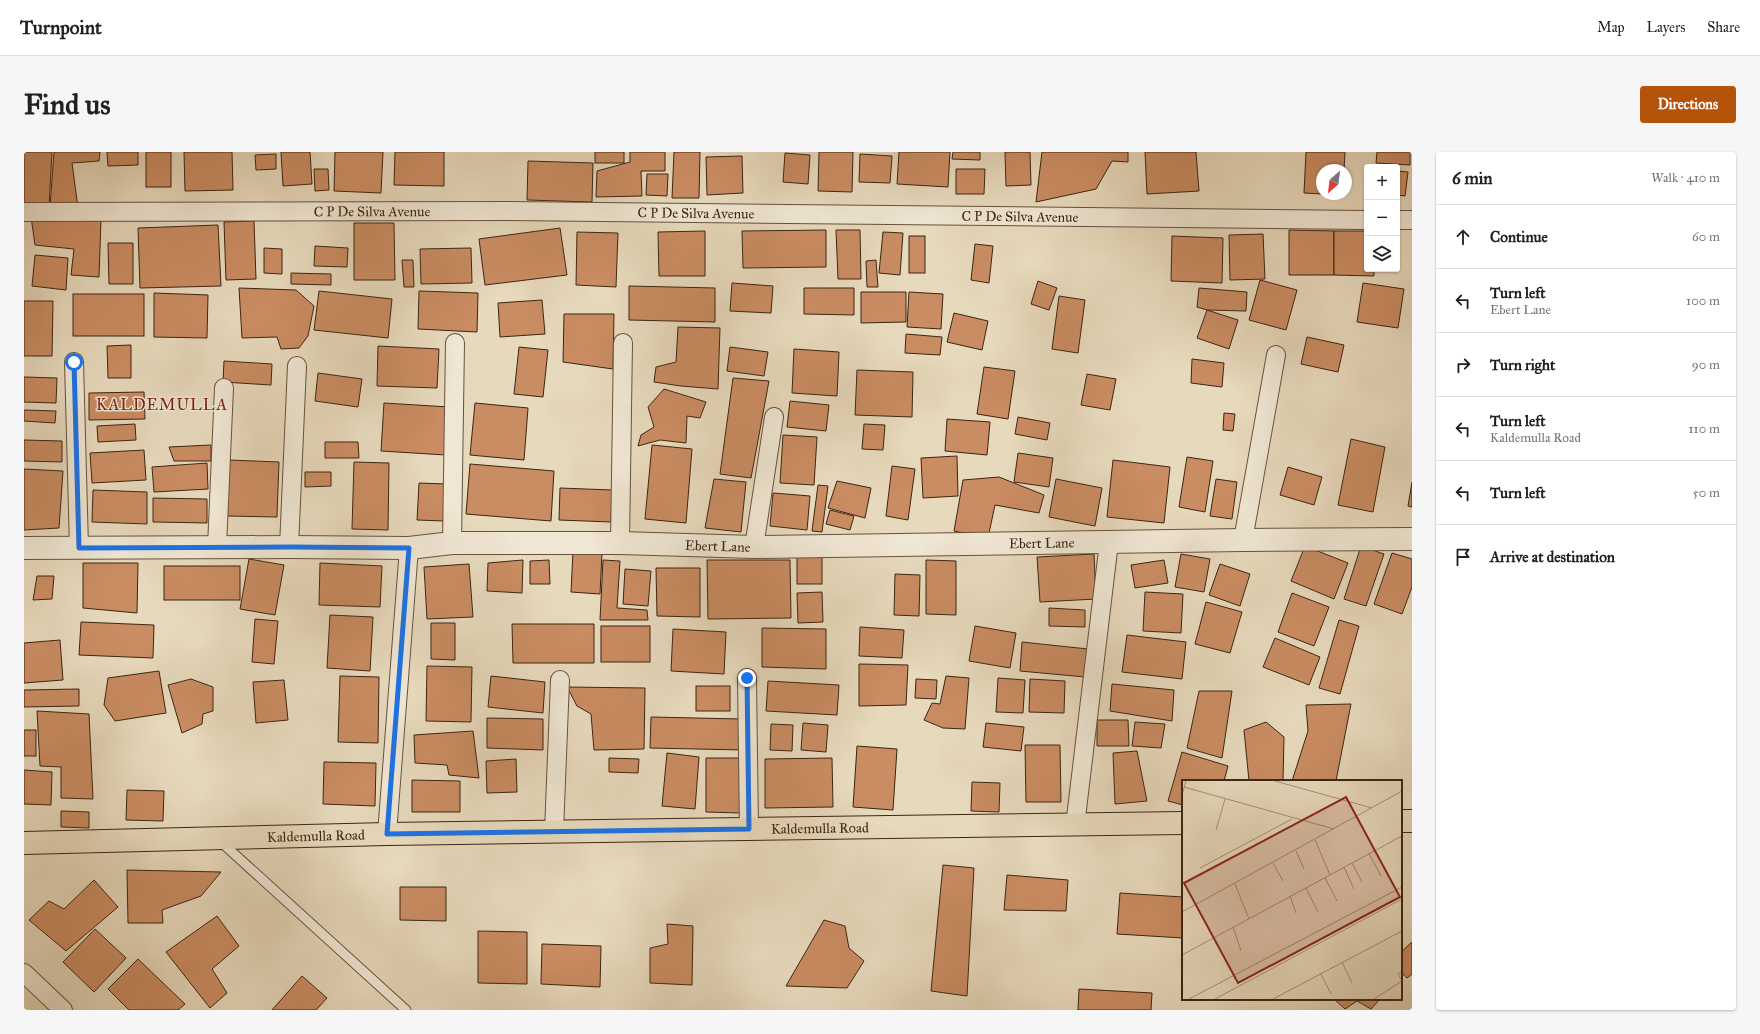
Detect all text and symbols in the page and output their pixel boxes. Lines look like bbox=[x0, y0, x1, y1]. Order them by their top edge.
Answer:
text: Turnpoint bbox=[20, 16, 102, 39]
text: Map bbox=[1597, 19, 1625, 36]
text: Layers bbox=[1647, 19, 1685, 36]
text: Share bbox=[1707, 19, 1740, 36]
button: Directions bbox=[1640, 86, 1736, 123]
text: Find us bbox=[24, 87, 110, 122]
north arrow bbox=[1316, 164, 1352, 200]
map controls bbox=[1364, 164, 1400, 272]
button: + bbox=[1364, 164, 1400, 200]
text: 6 min bbox=[1452, 168, 1493, 189]
text: Walk · 410 m bbox=[1651, 170, 1720, 186]
button: − bbox=[1364, 200, 1400, 236]
street label: C P De Silva Avenue bbox=[314, 203, 431, 220]
street label: C P De Silva Avenue bbox=[638, 204, 755, 223]
street label: C P De Silva Avenue bbox=[962, 208, 1079, 226]
icon: ahead bbox=[1452, 226, 1474, 248]
text: Continue bbox=[1490, 228, 1548, 246]
text: 60 m bbox=[1692, 229, 1720, 245]
button: layers bbox=[1364, 236, 1400, 272]
text: Turn left bbox=[1490, 284, 1546, 302]
icon: left bbox=[1452, 290, 1474, 312]
text: 100 m bbox=[1686, 293, 1720, 309]
text: Ebert Lane bbox=[1490, 302, 1551, 318]
route start bbox=[65, 353, 83, 371]
icon: right bbox=[1452, 354, 1474, 376]
text: Turn right bbox=[1490, 356, 1555, 374]
text: 90 m bbox=[1692, 357, 1720, 373]
district label: KALDEMULLA bbox=[96, 395, 228, 414]
text: Turn left bbox=[1490, 412, 1546, 430]
icon: left bbox=[1452, 418, 1474, 440]
text: 110 m bbox=[1688, 421, 1720, 437]
text: Kaldemulla Road bbox=[1490, 430, 1581, 446]
icon: left bbox=[1452, 482, 1474, 504]
text: Turn left bbox=[1490, 484, 1546, 502]
text: 50 m bbox=[1693, 485, 1720, 501]
street label: Ebert Lane bbox=[1009, 534, 1075, 552]
street label: Ebert Lane bbox=[685, 537, 751, 556]
icon: arrive bbox=[1452, 546, 1474, 568]
text: Arrive at destination bbox=[1490, 548, 1615, 566]
route end bbox=[738, 669, 756, 687]
inset map bbox=[1182, 780, 1402, 1000]
street label: Kaldemulla Road bbox=[771, 819, 869, 838]
street label: Kaldemulla Road bbox=[267, 827, 365, 846]

